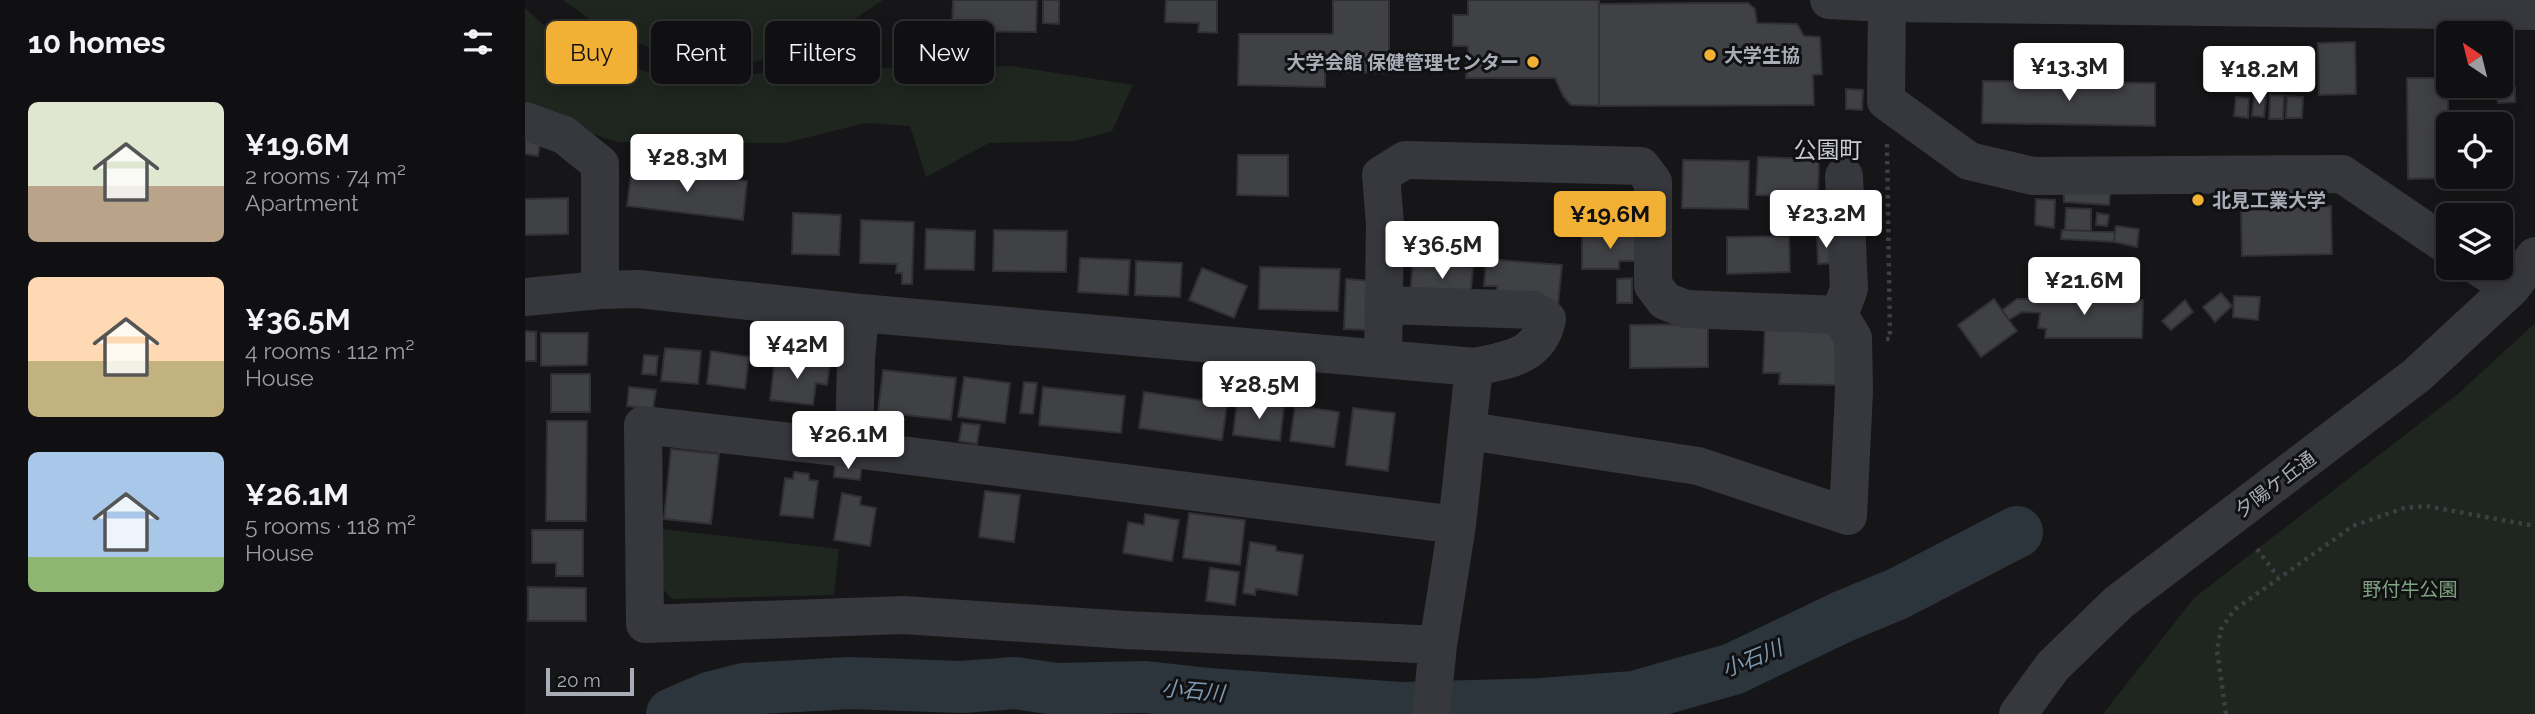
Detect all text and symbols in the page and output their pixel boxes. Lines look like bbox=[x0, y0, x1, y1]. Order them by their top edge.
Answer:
chip: Buy bbox=[546, 21, 637, 84]
chip: Rent bbox=[651, 21, 751, 84]
chip: Filters bbox=[765, 21, 880, 84]
chip: New bbox=[894, 21, 994, 84]
north arrow bbox=[2436, 21, 2513, 98]
map controls bbox=[2436, 21, 2513, 280]
icon: filters bbox=[459, 23, 497, 61]
text: 10 homes bbox=[28, 25, 165, 60]
pin: ¥13.3M bbox=[2012, 43, 2126, 103]
place label: 大学生協 bbox=[1724, 44, 1800, 66]
pin: ¥18.2M bbox=[2202, 46, 2316, 106]
marker: 大学生協 bbox=[1702, 47, 1718, 63]
place label: 大学会館 保健管理センター bbox=[1286, 51, 1519, 73]
text: ¥13.3M bbox=[2030, 52, 2108, 79]
marker: 大学会館 保健管理センター bbox=[1525, 54, 1541, 70]
text: ¥18.2M bbox=[2219, 55, 2299, 82]
button: locate bbox=[2436, 112, 2513, 189]
text: ¥19.6M bbox=[245, 127, 350, 162]
icon: home bbox=[84, 130, 168, 214]
pin: ¥28.3M bbox=[630, 134, 744, 194]
district label: 公園町 bbox=[1794, 136, 1863, 163]
text: ¥28.3M bbox=[646, 143, 728, 170]
text: 2 rooms · 74 m² bbox=[245, 162, 406, 189]
text: Apartment bbox=[245, 189, 359, 216]
place label: 北見工業大学 bbox=[2212, 189, 2326, 211]
pin: ¥23.2M bbox=[1769, 190, 1883, 250]
pin: ¥19.6M bbox=[1553, 191, 1667, 251]
marker: 北見工業大学 bbox=[2190, 192, 2206, 208]
text: ¥23.2M bbox=[1786, 199, 1866, 226]
text: ¥19.6M bbox=[1570, 200, 1650, 227]
button: layers bbox=[2436, 203, 2513, 280]
pin: ¥36.5M bbox=[1385, 222, 1499, 281]
text: ¥36.5M bbox=[1402, 230, 1482, 257]
pin: ¥21.6M bbox=[2027, 258, 2141, 317]
text: ¥21.6M bbox=[2044, 266, 2124, 293]
text: ¥36.5M bbox=[245, 302, 351, 337]
icon: home bbox=[84, 305, 168, 389]
pin: ¥42M bbox=[756, 322, 838, 381]
text: ¥42M bbox=[766, 330, 828, 357]
text: 4 rooms · 112 m² bbox=[245, 337, 414, 364]
pin: ¥28.5M bbox=[1202, 362, 1316, 421]
text: House bbox=[245, 364, 314, 391]
text: ¥28.5M bbox=[1218, 370, 1300, 397]
pin: ¥26.1M bbox=[791, 412, 905, 471]
text: ¥26.1M bbox=[808, 420, 888, 447]
street label: 夕陽ケ丘通 bbox=[2230, 447, 2320, 521]
text: ¥26.1M bbox=[245, 477, 349, 512]
icon: home bbox=[84, 480, 168, 564]
text: 5 rooms · 118 m² bbox=[245, 512, 416, 539]
text: House bbox=[245, 539, 314, 566]
park label: 野付牛公園 bbox=[2362, 578, 2458, 600]
water label: 小石川 bbox=[1718, 634, 1788, 682]
scale bar bbox=[546, 665, 633, 697]
text: 20 m bbox=[557, 669, 601, 691]
water label: 小石川 bbox=[1161, 675, 1228, 706]

